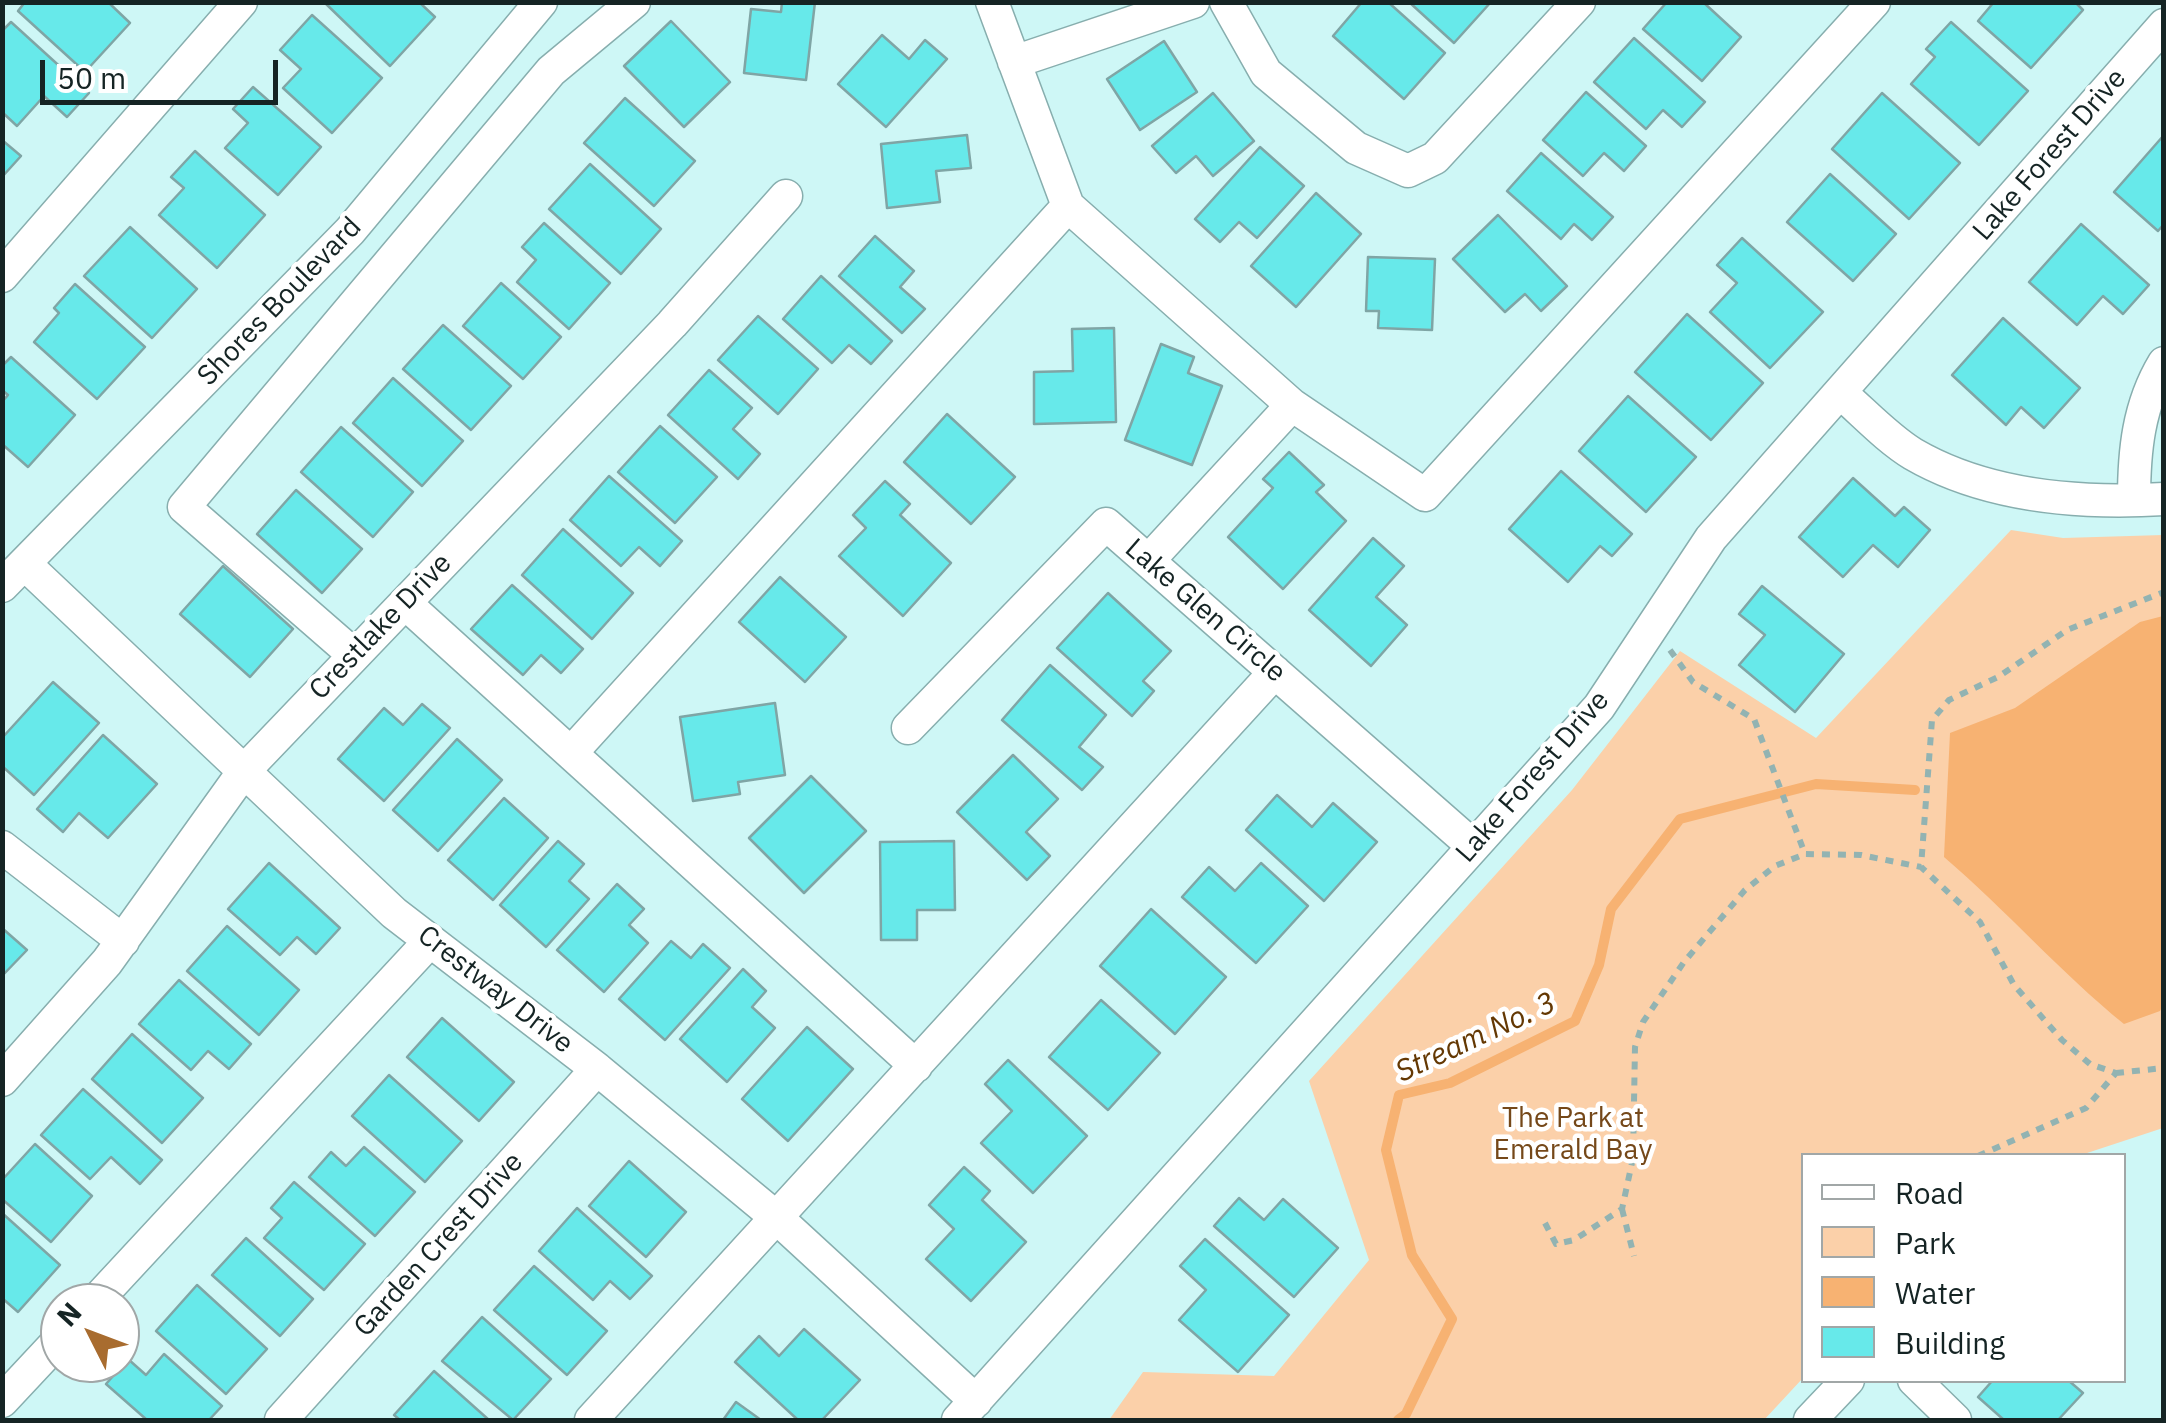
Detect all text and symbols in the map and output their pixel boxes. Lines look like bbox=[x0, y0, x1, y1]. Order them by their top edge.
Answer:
scale bar bbox=[45, 40, 282, 102]
text: 50 m bbox=[57, 58, 126, 97]
street label: Lake Forest Drive bbox=[1966, 62, 2134, 248]
street label: Shores Boulevard bbox=[191, 211, 369, 393]
street label: Lake Glen Circle bbox=[1118, 532, 1292, 690]
street label: Crestlake Drive bbox=[303, 547, 459, 707]
street label: Lake Forest Drive bbox=[1449, 684, 1617, 870]
street label: Crestway Drive bbox=[411, 919, 579, 1061]
water label: Stream No. 3 bbox=[1390, 985, 1562, 1091]
park label: The Park at Emerald Bay bbox=[1494, 1102, 1652, 1168]
street label: Garden Crest Drive bbox=[347, 1146, 531, 1344]
legend bbox=[1801, 1153, 2126, 1383]
text: Road bbox=[1895, 1173, 1964, 1212]
text: Park bbox=[1895, 1223, 1956, 1262]
text: Water bbox=[1895, 1273, 1975, 1312]
north arrow bbox=[40, 1283, 140, 1383]
text: N bbox=[48, 1294, 89, 1334]
text: Building bbox=[1895, 1323, 2005, 1362]

